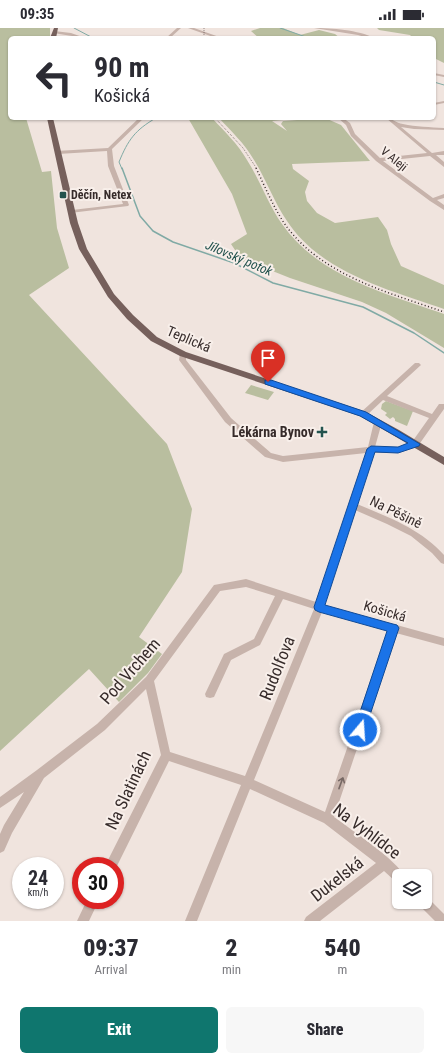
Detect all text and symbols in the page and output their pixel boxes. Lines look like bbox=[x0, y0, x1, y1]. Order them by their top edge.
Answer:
text: 09:35 bbox=[20, 5, 54, 23]
text: 90 m bbox=[94, 51, 150, 84]
icon: left bbox=[28, 52, 80, 104]
text: Košická bbox=[94, 85, 150, 106]
street label: V Aleji bbox=[378, 144, 410, 174]
place label: Děčín, Netex bbox=[71, 188, 132, 202]
marker: Děčín, Netex bbox=[58, 190, 68, 200]
water label: Jílovský potok bbox=[203, 237, 275, 279]
street label: Teplická bbox=[165, 323, 213, 355]
pin bbox=[251, 341, 285, 382]
icon: arrive bbox=[257, 347, 279, 369]
place label: Lékárna Bynov bbox=[232, 424, 315, 440]
marker: Lékárna Bynov bbox=[317, 427, 327, 437]
street label: Na Pěšině bbox=[367, 493, 425, 532]
street label: Košická bbox=[362, 597, 408, 625]
street label: Rudolfova bbox=[255, 633, 299, 703]
street label: Pod Vrchem bbox=[96, 634, 164, 708]
position arrow bbox=[339, 709, 381, 751]
street label: Na Slatinách bbox=[101, 747, 155, 833]
one-way arrow bbox=[338, 776, 345, 789]
street label: Na Vyhlídce bbox=[329, 799, 405, 863]
street label: Dukelská bbox=[307, 852, 367, 906]
speed limit sign: 30 bbox=[72, 857, 124, 909]
text: 24 bbox=[28, 866, 48, 890]
map controls bbox=[392, 869, 432, 909]
button: layers bbox=[392, 869, 432, 909]
text: km/h bbox=[28, 887, 48, 898]
text: 09:37 bbox=[83, 934, 139, 962]
text: 2 bbox=[225, 934, 238, 962]
text: 540 bbox=[324, 934, 361, 962]
text: Arrival bbox=[94, 962, 128, 977]
text: min bbox=[222, 962, 241, 977]
text: m bbox=[338, 962, 347, 977]
button: Exit bbox=[20, 1007, 218, 1053]
button: Share bbox=[226, 1007, 424, 1053]

